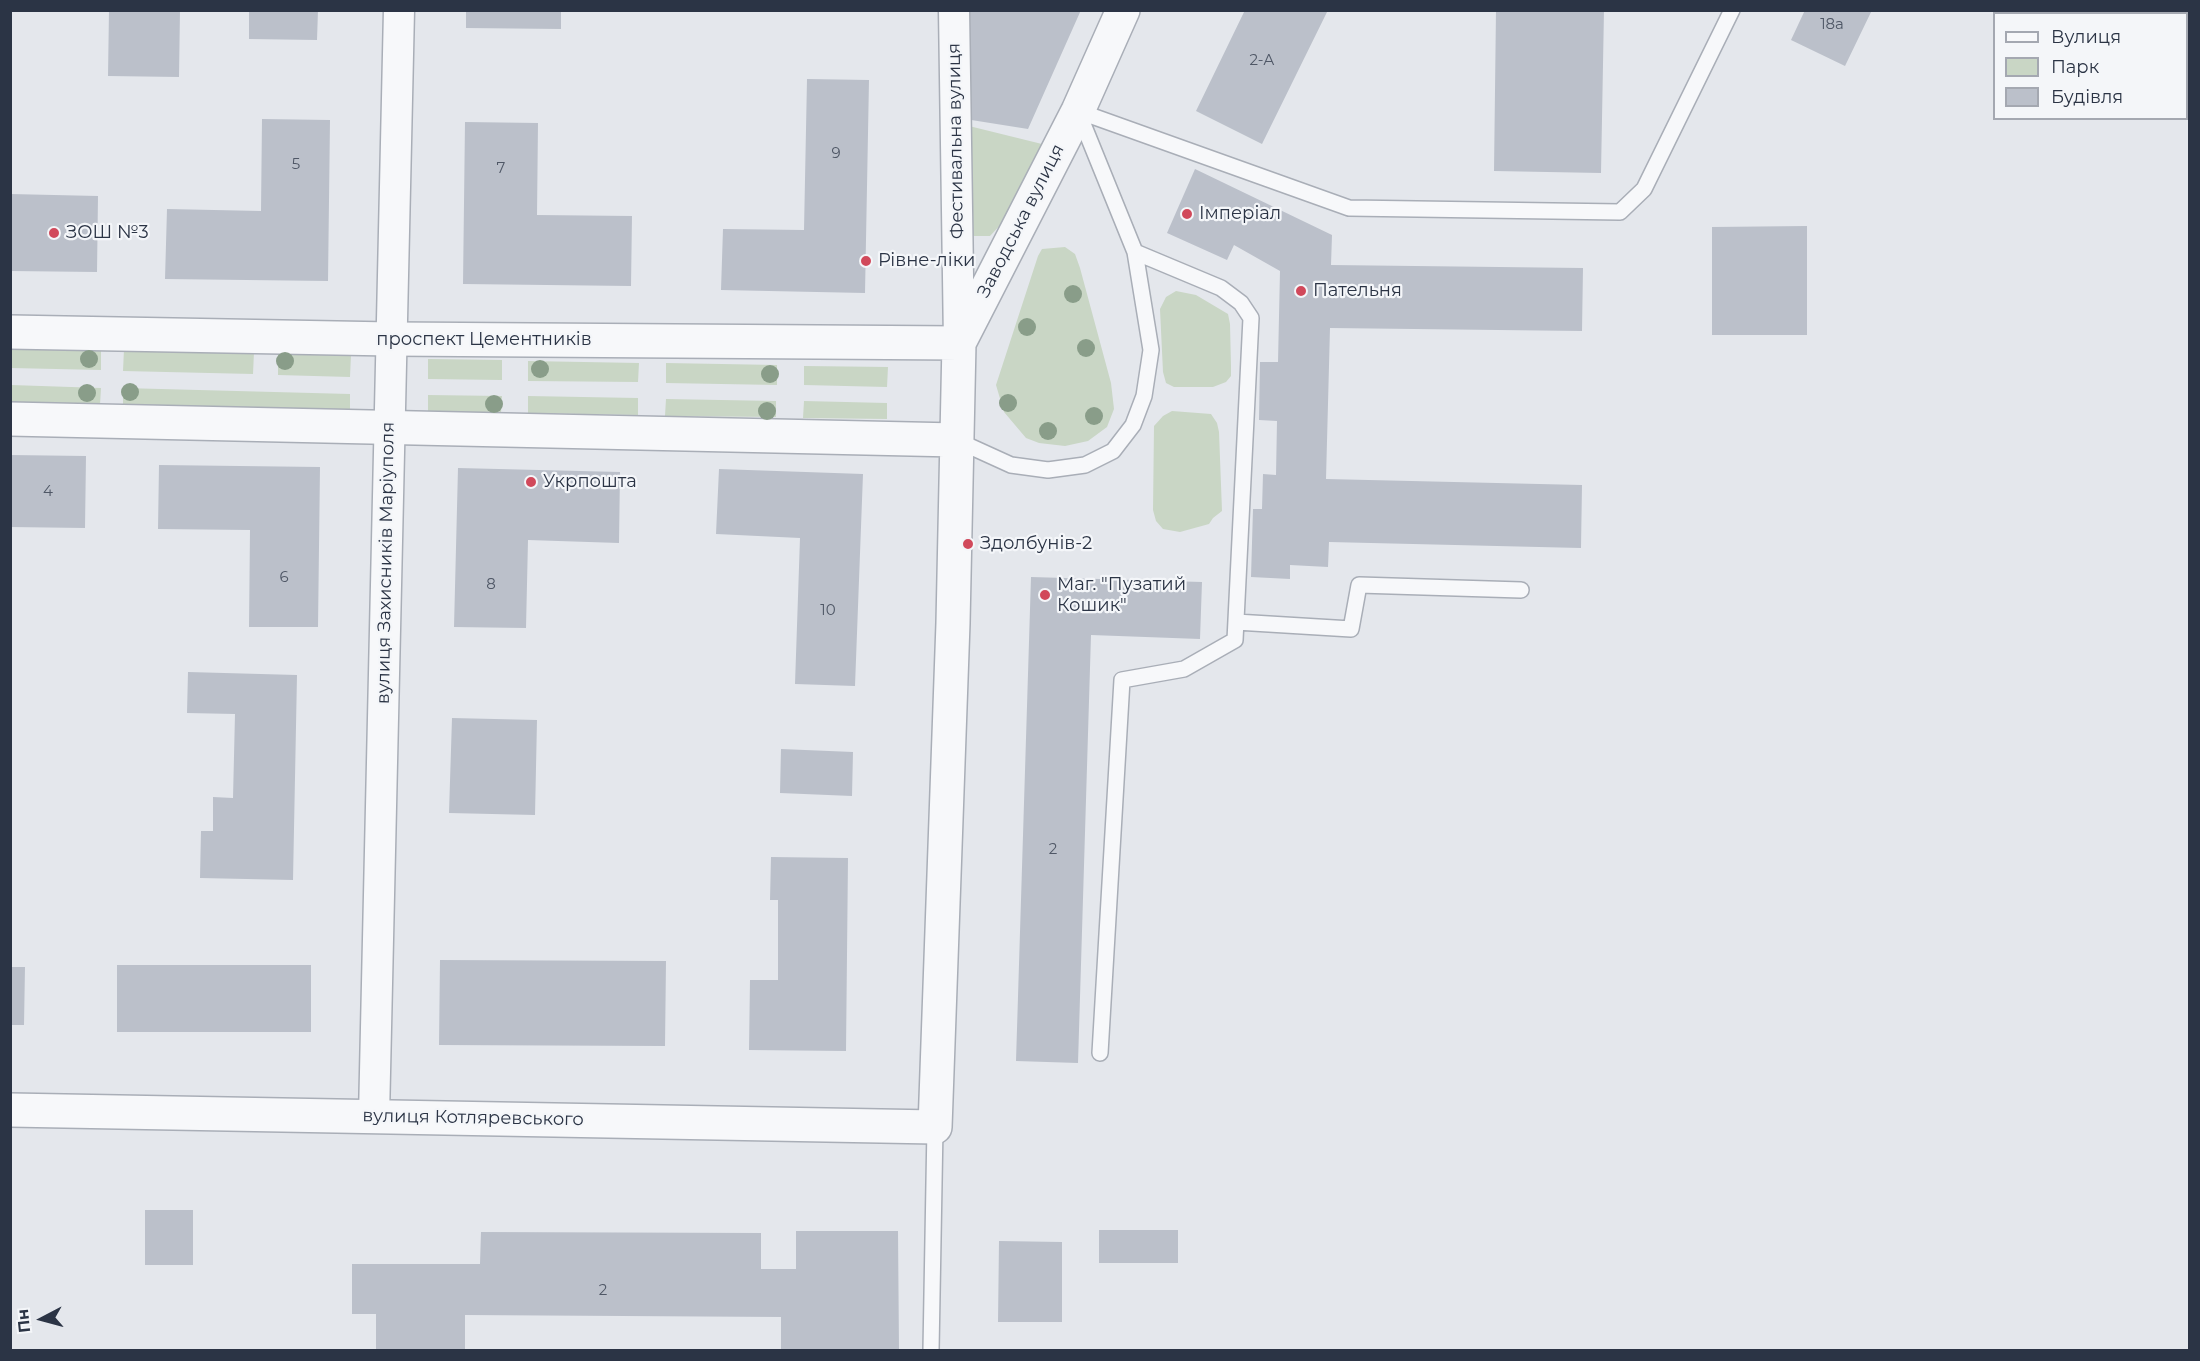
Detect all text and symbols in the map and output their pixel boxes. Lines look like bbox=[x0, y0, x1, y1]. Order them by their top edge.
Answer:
legend bbox=[1993, 12, 2188, 120]
house number: 18а bbox=[1820, 16, 1844, 34]
text: Вулиця bbox=[2051, 26, 2121, 48]
street label: Фестивальна вулиця bbox=[943, 43, 969, 239]
house number: 2-А bbox=[1249, 52, 1275, 70]
text: Парк bbox=[2051, 56, 2099, 78]
text: Будівля bbox=[2051, 86, 2123, 108]
street label: Заводська вулиця bbox=[973, 141, 1069, 301]
house number: 9 bbox=[831, 145, 841, 163]
house number: 5 bbox=[292, 156, 300, 174]
house number: 7 bbox=[497, 160, 505, 178]
place label: Імперіал bbox=[1199, 203, 1281, 225]
marker: Імперіал bbox=[1180, 207, 1194, 221]
place label: ЗОШ №3 bbox=[66, 222, 149, 244]
marker: ЗОШ №3 bbox=[47, 226, 61, 240]
place label: Рівне-ліки bbox=[878, 250, 975, 272]
marker: Рівне-ліки bbox=[859, 254, 873, 268]
place label: Пательня bbox=[1313, 280, 1402, 302]
marker: Пательня bbox=[1294, 284, 1308, 298]
street label: проспект Цементників bbox=[376, 329, 592, 351]
street label: вулиця Захисників Маріуполя bbox=[373, 422, 399, 704]
place label: Укрпошта bbox=[543, 471, 637, 493]
marker: Укрпошта bbox=[524, 475, 538, 489]
house number: 4 bbox=[43, 483, 53, 501]
place label: Здолбунів-2 bbox=[980, 533, 1092, 555]
marker: Здолбунів-2 bbox=[961, 537, 975, 551]
house number: 6 bbox=[279, 569, 289, 587]
place label: Маг. "Пузатий Кошик" bbox=[1057, 574, 1186, 616]
house number: 8 bbox=[486, 576, 496, 594]
marker: Маг. "Пузатий Кошик" bbox=[1038, 588, 1052, 602]
house number: 10 bbox=[820, 602, 836, 620]
house number: 2 bbox=[1049, 841, 1057, 859]
street label: вулиця Котляревського bbox=[362, 1105, 584, 1131]
house number: 2 bbox=[599, 1282, 607, 1300]
north arrow bbox=[12, 1289, 72, 1349]
text: Пн bbox=[13, 1308, 34, 1334]

